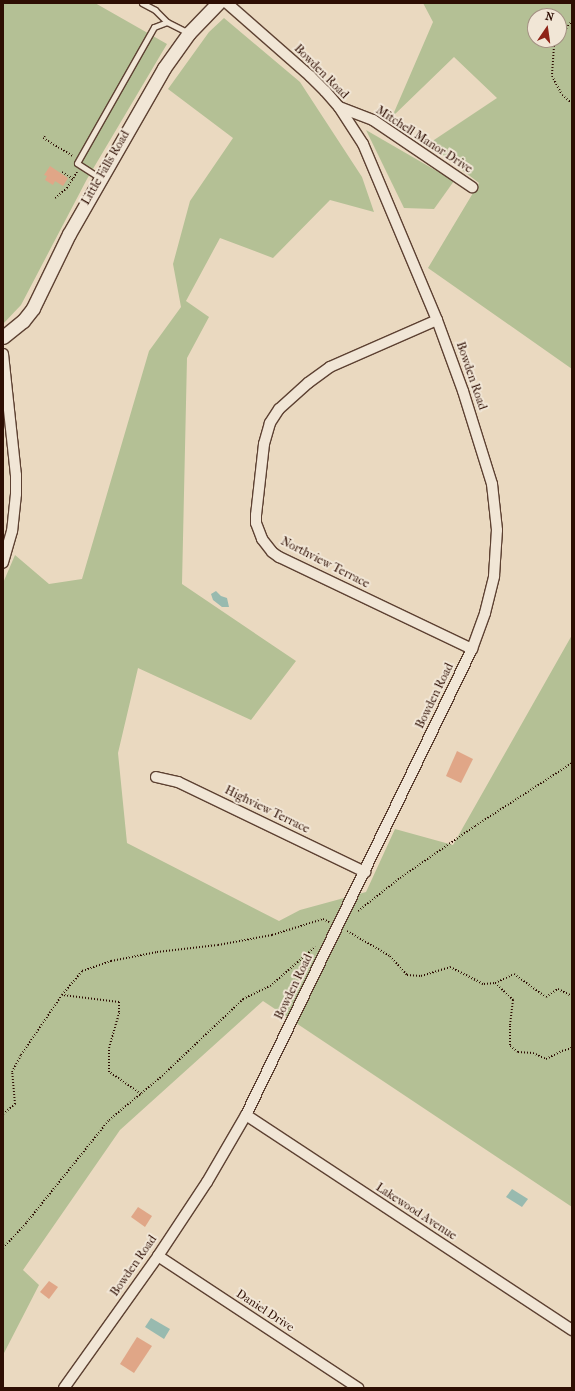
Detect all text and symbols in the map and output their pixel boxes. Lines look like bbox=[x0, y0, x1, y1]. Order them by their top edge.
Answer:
north arrow bbox=[527, 8, 567, 48]
text: N bbox=[544, 10, 555, 24]
street label: Bowden Road bbox=[291, 42, 351, 102]
street label: Mitchell Manor Drive bbox=[373, 103, 475, 177]
street label: Little Falls Road bbox=[79, 128, 133, 208]
street label: Bowden Road bbox=[453, 340, 489, 412]
street label: Northview Terrace bbox=[278, 534, 372, 592]
street label: Bowden Road bbox=[413, 661, 457, 731]
street label: Highview Terrace bbox=[222, 783, 312, 837]
street label: Bowden Road bbox=[272, 952, 316, 1022]
street label: Lakewood Avenue bbox=[373, 1181, 459, 1243]
street label: Bowden Road bbox=[108, 1233, 160, 1299]
street label: Daniel Drive bbox=[233, 1287, 297, 1335]

